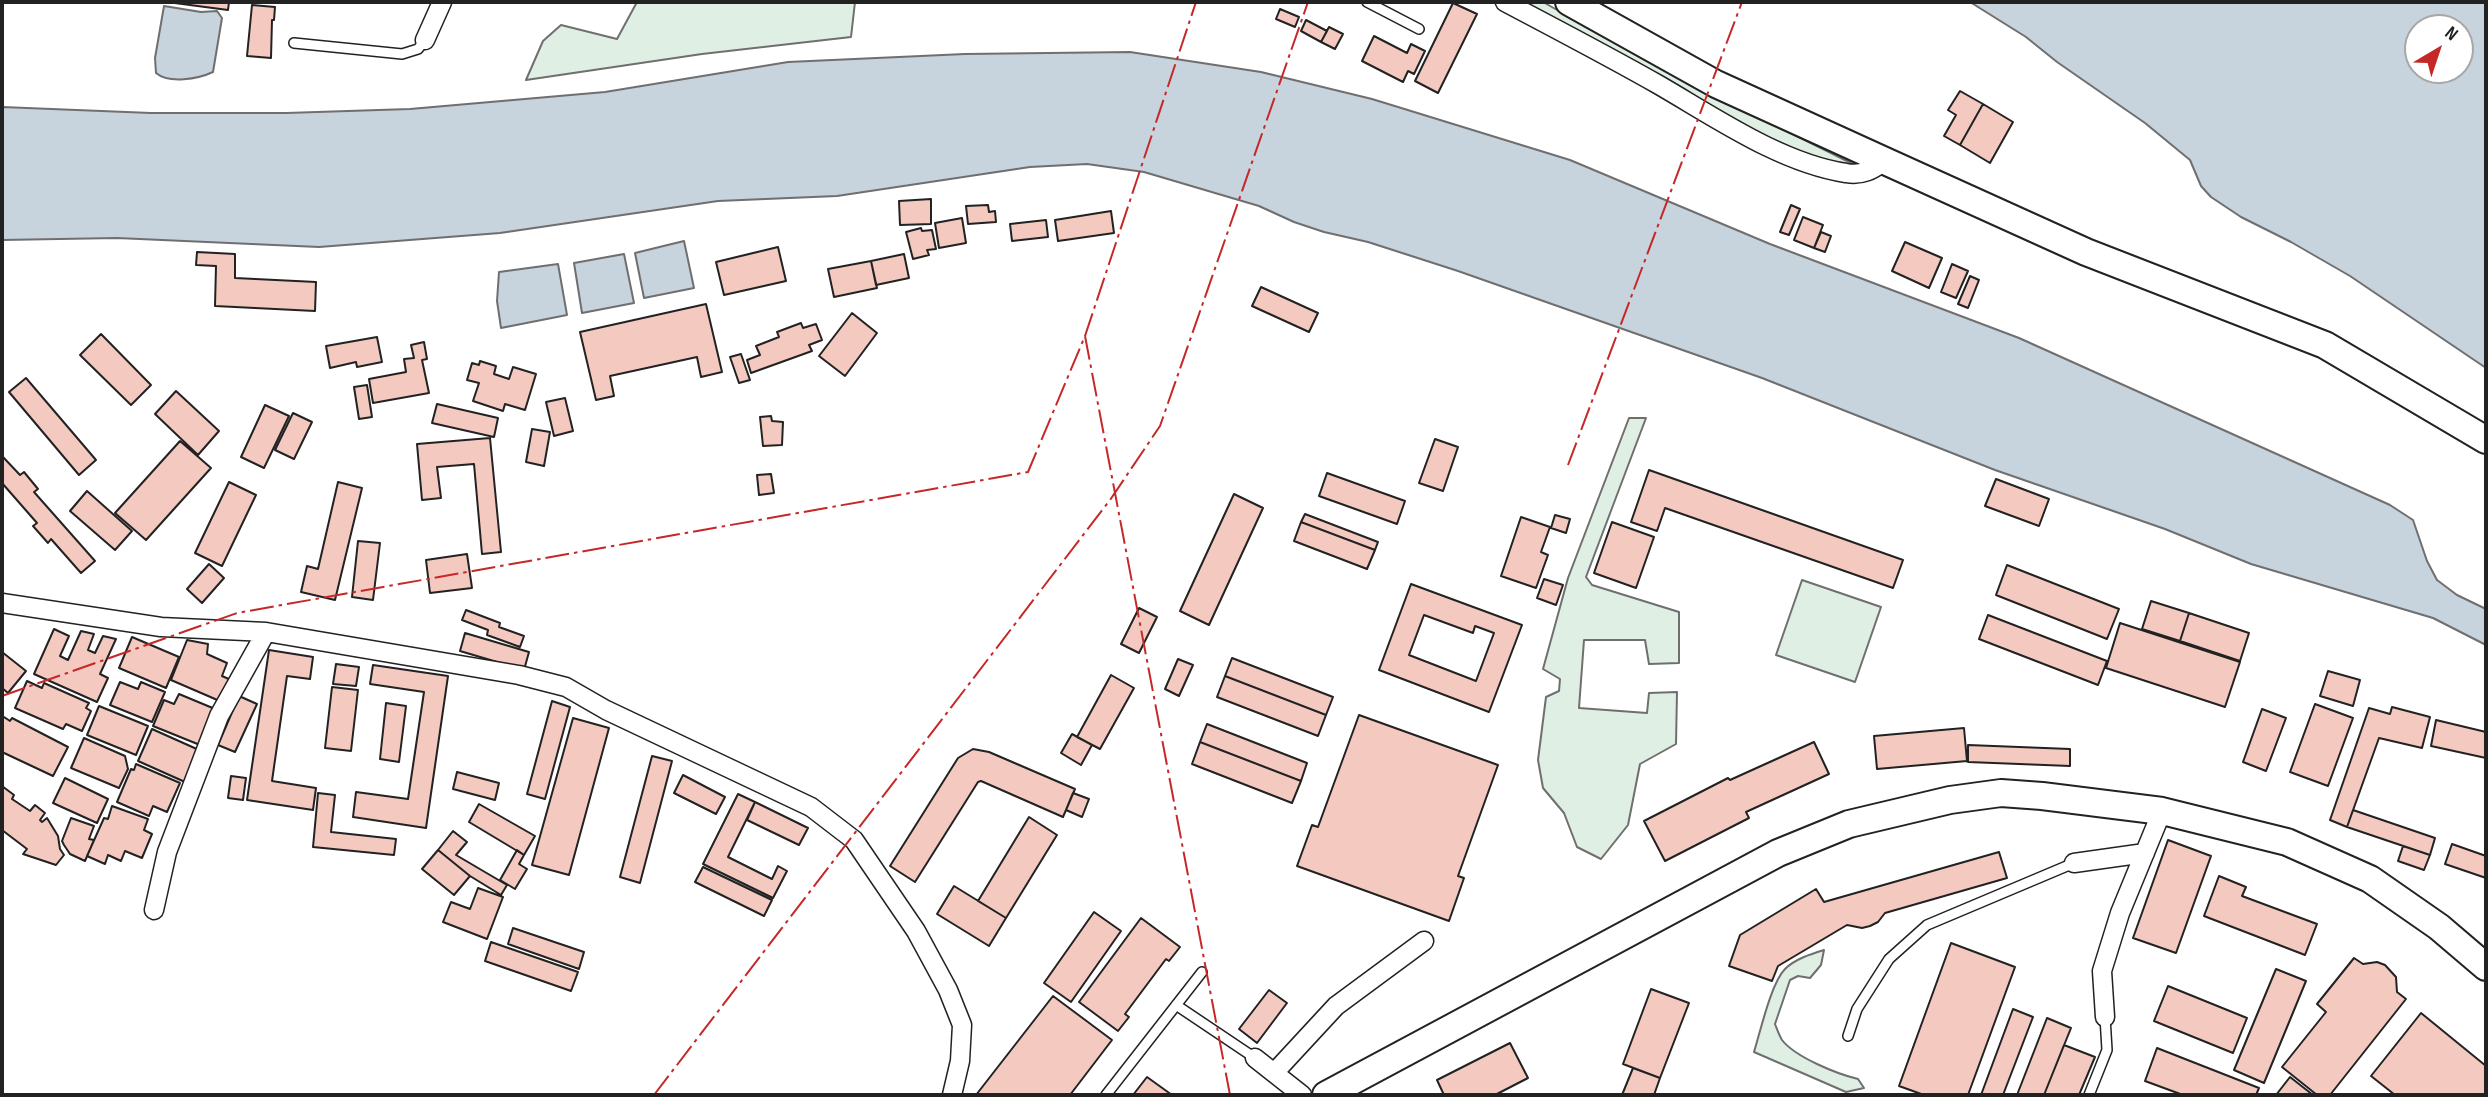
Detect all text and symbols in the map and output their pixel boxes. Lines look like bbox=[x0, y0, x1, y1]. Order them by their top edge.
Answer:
north arrow bbox=[2404, 14, 2474, 84]
text: N bbox=[2440, 22, 2462, 46]

